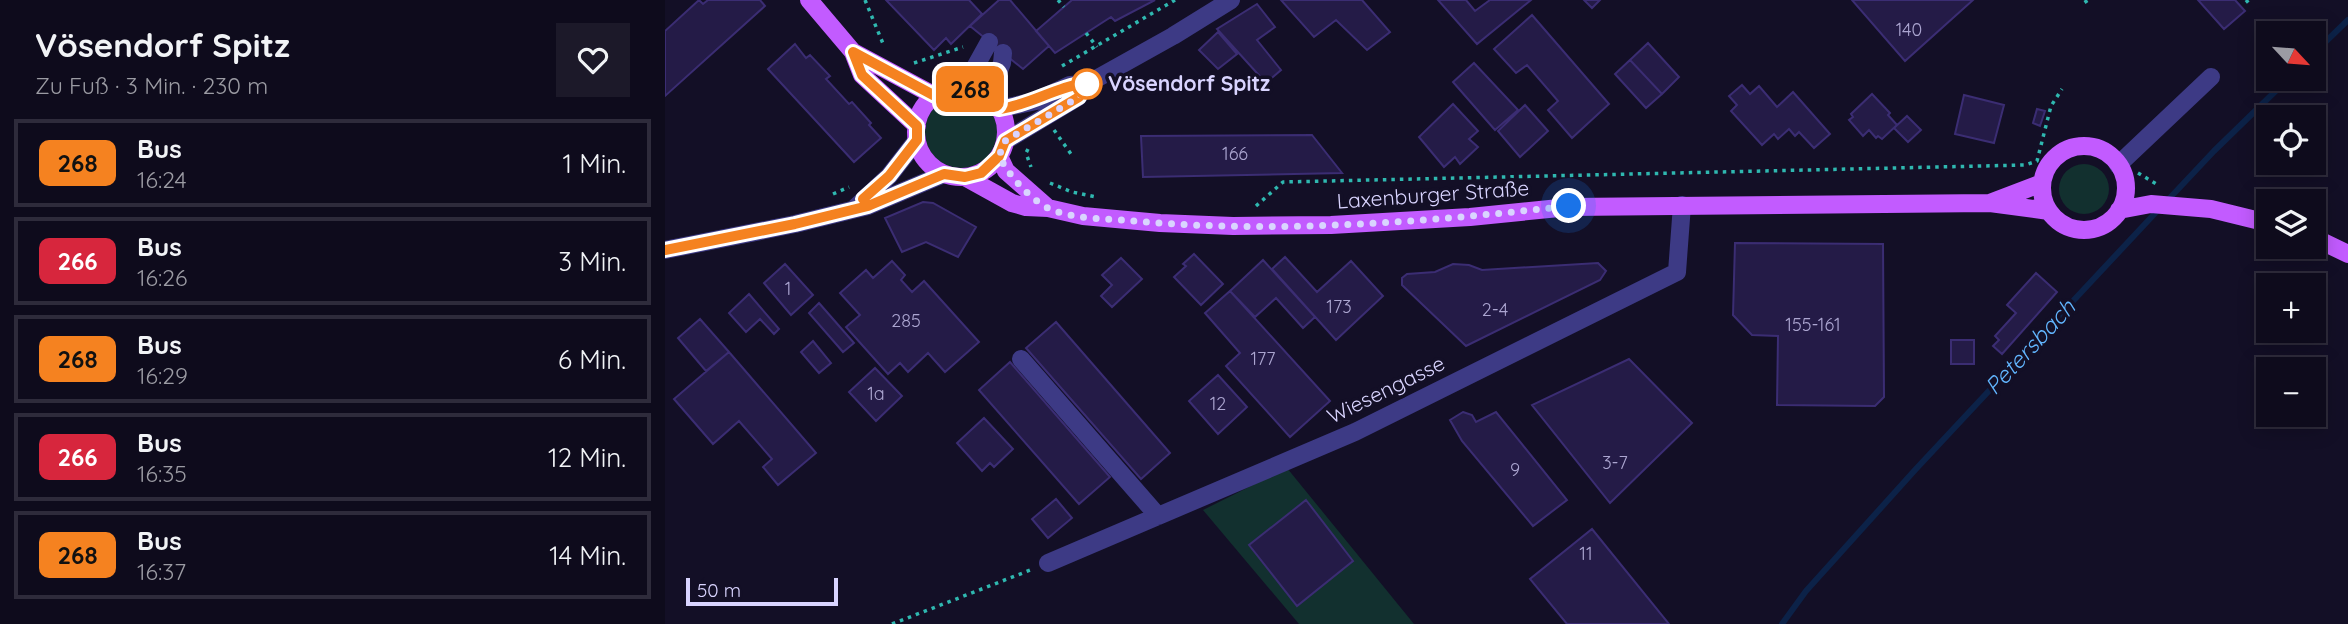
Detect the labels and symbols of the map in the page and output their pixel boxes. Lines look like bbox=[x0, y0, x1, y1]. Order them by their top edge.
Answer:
house number: 140 bbox=[1896, 18, 1922, 41]
north arrow bbox=[2256, 21, 2326, 91]
line badge: 268 bbox=[930, 66, 1010, 112]
marker: Vösendorf Spitz bbox=[1072, 69, 1102, 99]
place label: Vösendorf Spitz bbox=[1108, 70, 1270, 96]
house number: 166 bbox=[1222, 142, 1248, 165]
street label: Laxenburger Straße bbox=[1336, 174, 1530, 214]
your location bbox=[1551, 188, 1586, 223]
house number: 1 bbox=[785, 277, 791, 300]
water label: Petersbach bbox=[1978, 292, 2082, 400]
house number: 173 bbox=[1326, 295, 1352, 318]
house number: 2-4 bbox=[1482, 298, 1508, 321]
house number: 285 bbox=[891, 309, 921, 332]
house number: 155-161 bbox=[1785, 313, 1841, 336]
house number: 177 bbox=[1250, 347, 1276, 370]
street label: Wiesengasse bbox=[1322, 349, 1449, 429]
house number: 1a bbox=[867, 382, 885, 405]
house number: 12 bbox=[1210, 392, 1226, 415]
house number: 3-7 bbox=[1602, 451, 1628, 474]
house number: 9 bbox=[1510, 458, 1520, 481]
house number: 11 bbox=[1579, 542, 1593, 565]
scale bar bbox=[686, 575, 838, 607]

